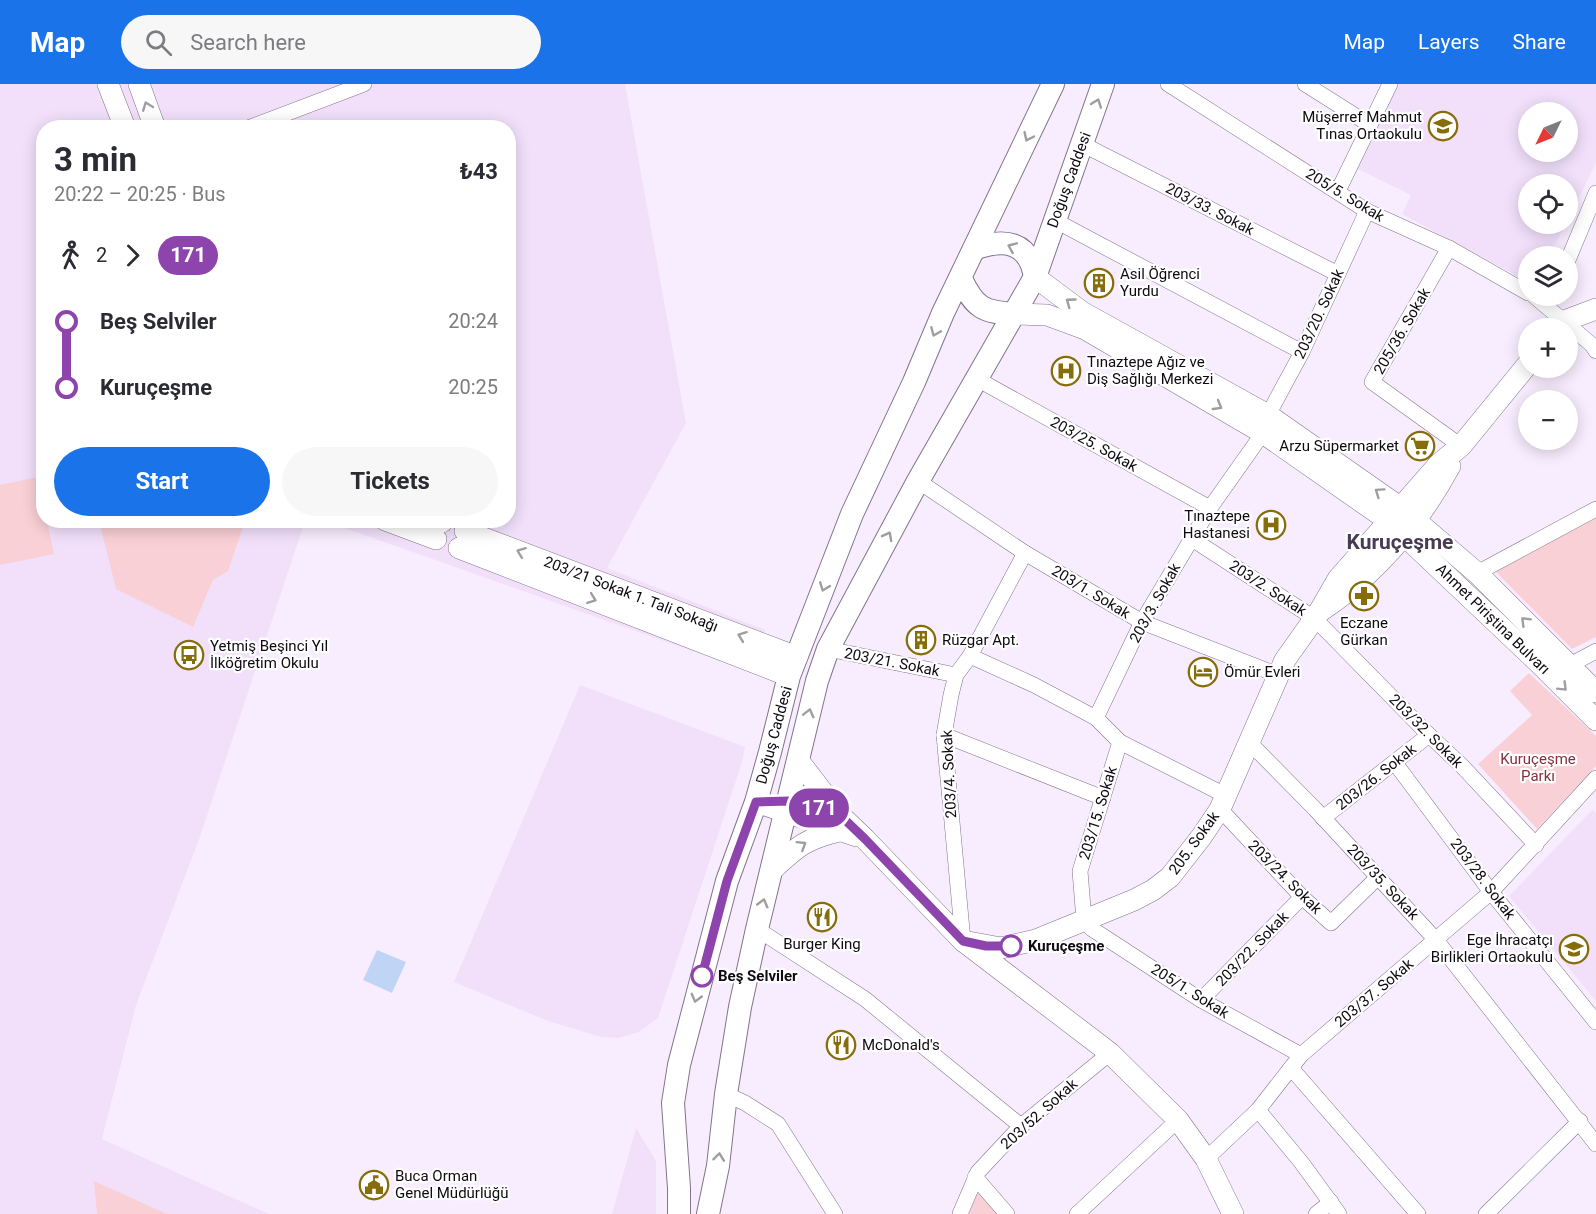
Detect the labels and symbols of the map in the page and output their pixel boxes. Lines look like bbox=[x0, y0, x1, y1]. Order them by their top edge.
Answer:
one-way arrow bbox=[1089, 98, 1102, 109]
one-way arrow bbox=[142, 101, 155, 112]
north arrow bbox=[1518, 102, 1578, 162]
place label: Müşerref Mahmut Tınas Ortaokulu bbox=[1302, 108, 1422, 143]
school or university icon: Müşerref Mahmut Tınas Ortaokulu bbox=[1427, 110, 1459, 142]
one-way arrow bbox=[1023, 130, 1035, 141]
street label: Doğuş Caddesi bbox=[1043, 130, 1095, 230]
street label: 205/5. Sokak bbox=[1302, 165, 1388, 226]
street label: 203/33. Sokak bbox=[1163, 179, 1258, 239]
one-way arrow bbox=[1008, 242, 1019, 254]
place label: Asil Öğrenci Yurdu bbox=[1120, 265, 1200, 300]
street label: 203/20. Sokak bbox=[1290, 266, 1348, 362]
building icon: Asil Öğrenci Yurdu bbox=[1083, 267, 1115, 299]
street label: 205/36. Sokak bbox=[1370, 284, 1434, 377]
one-way arrow bbox=[1065, 299, 1076, 310]
one-way arrow bbox=[930, 325, 942, 336]
place label: Tınaztepe Ağız ve Diş Sağlığı Merkezi bbox=[1087, 353, 1213, 388]
hospital icon: Tınaztepe Ağız ve Diş Sağlığı Merkezi bbox=[1050, 355, 1082, 387]
one-way arrow bbox=[1211, 399, 1222, 410]
street label: 203/25. Sokak bbox=[1047, 413, 1141, 476]
supermarket icon: Arzu Süpermarket bbox=[1404, 430, 1436, 462]
place label: Arzu Süpermarket bbox=[1279, 437, 1399, 455]
one-way arrow bbox=[1374, 488, 1385, 499]
place label: Tınaztepe Hastanesi bbox=[1183, 507, 1250, 542]
hospital icon: Tınaztepe Hastanesi bbox=[1255, 509, 1287, 541]
district label: Kuruçeşme bbox=[1347, 530, 1453, 554]
one-way arrow bbox=[881, 532, 892, 542]
one-way arrow bbox=[516, 547, 527, 559]
street label: 203/21 Sokak 1. Tali Sokağı bbox=[541, 552, 721, 636]
street label: 203/2. Sokak bbox=[1226, 556, 1310, 620]
street label: 203/3. Sokak bbox=[1126, 560, 1184, 646]
street label: Ahmet Piriştina Bulvarı bbox=[1432, 560, 1554, 678]
street label: 203/1. Sokak bbox=[1048, 562, 1134, 623]
pharmacy icon: Eczane Gürkan bbox=[1348, 580, 1380, 612]
one-way arrow bbox=[819, 581, 831, 592]
one-way arrow bbox=[586, 592, 597, 604]
place label: Eczane Gürkan bbox=[1340, 614, 1388, 649]
one-way arrow bbox=[1522, 617, 1533, 628]
building icon: Rüzgar Apt. bbox=[905, 624, 937, 656]
one-way arrow bbox=[737, 631, 748, 643]
place label: Rüzgar Apt. bbox=[942, 631, 1019, 649]
place label: Yetmiş Beşinci Yıl İlköğretim Okulu bbox=[210, 637, 328, 672]
bus stop icon: Yetmiş Beşinci Yıl İlköğretim Okulu bbox=[173, 639, 205, 671]
street label: 203/21. Sokak bbox=[843, 644, 942, 680]
hotel icon: Ömür Evleri bbox=[1187, 656, 1219, 688]
place label: Ömür Evleri bbox=[1224, 663, 1300, 681]
one-way arrow bbox=[1556, 679, 1567, 690]
street label: Doğuş Caddesi bbox=[752, 684, 796, 786]
street label: 203/32. Sokak bbox=[1385, 690, 1467, 772]
one-way arrow bbox=[802, 708, 815, 718]
street label: 203/4. Sokak bbox=[938, 729, 960, 819]
street label: 203/26. Sokak bbox=[1332, 740, 1420, 814]
park label: Kuruçeşme Parkı bbox=[1500, 750, 1576, 785]
street label: 203/15. Sokak bbox=[1075, 764, 1121, 862]
line badge: 171 bbox=[784, 788, 854, 828]
street label: 205. Sokak bbox=[1165, 808, 1223, 878]
street label: 203/28. Sokak bbox=[1447, 835, 1520, 923]
street label: 203/24. Sokak bbox=[1244, 836, 1326, 918]
one-way arrow bbox=[796, 840, 806, 852]
street label: 203/35. Sokak bbox=[1343, 840, 1423, 924]
one-way arrow bbox=[756, 898, 769, 908]
restaurant icon: Burger King bbox=[806, 901, 838, 933]
street label: 203/22. Sokak bbox=[1212, 908, 1292, 990]
place label: Ege İhracatçı Birlikleri Ortaokulu bbox=[1431, 931, 1553, 966]
school or university icon: Ege İhracatçı Birlikleri Ortaokulu bbox=[1558, 933, 1590, 965]
place label: Burger King bbox=[783, 935, 861, 953]
marker: Kuruçeşme bbox=[1000, 935, 1022, 957]
place label: Kuruçeşme bbox=[1028, 937, 1104, 955]
street label: 203/37. Sokak bbox=[1331, 955, 1417, 1031]
street label: 205/1. Sokak bbox=[1148, 960, 1233, 1022]
marker: Beş Selviler bbox=[691, 965, 713, 987]
place label: Beş Selviler bbox=[718, 967, 798, 985]
one-way arrow bbox=[691, 993, 704, 1003]
restaurant icon: McDonald's bbox=[825, 1029, 857, 1061]
place label: McDonald's bbox=[862, 1036, 940, 1054]
street label: 203/52. Sokak bbox=[997, 1075, 1081, 1153]
one-way arrow bbox=[712, 1152, 724, 1161]
place label: Buca Orman Genel Müdürlüğü bbox=[395, 1167, 509, 1202]
public building icon: Buca Orman Genel Müdürlüğü bbox=[358, 1169, 390, 1201]

